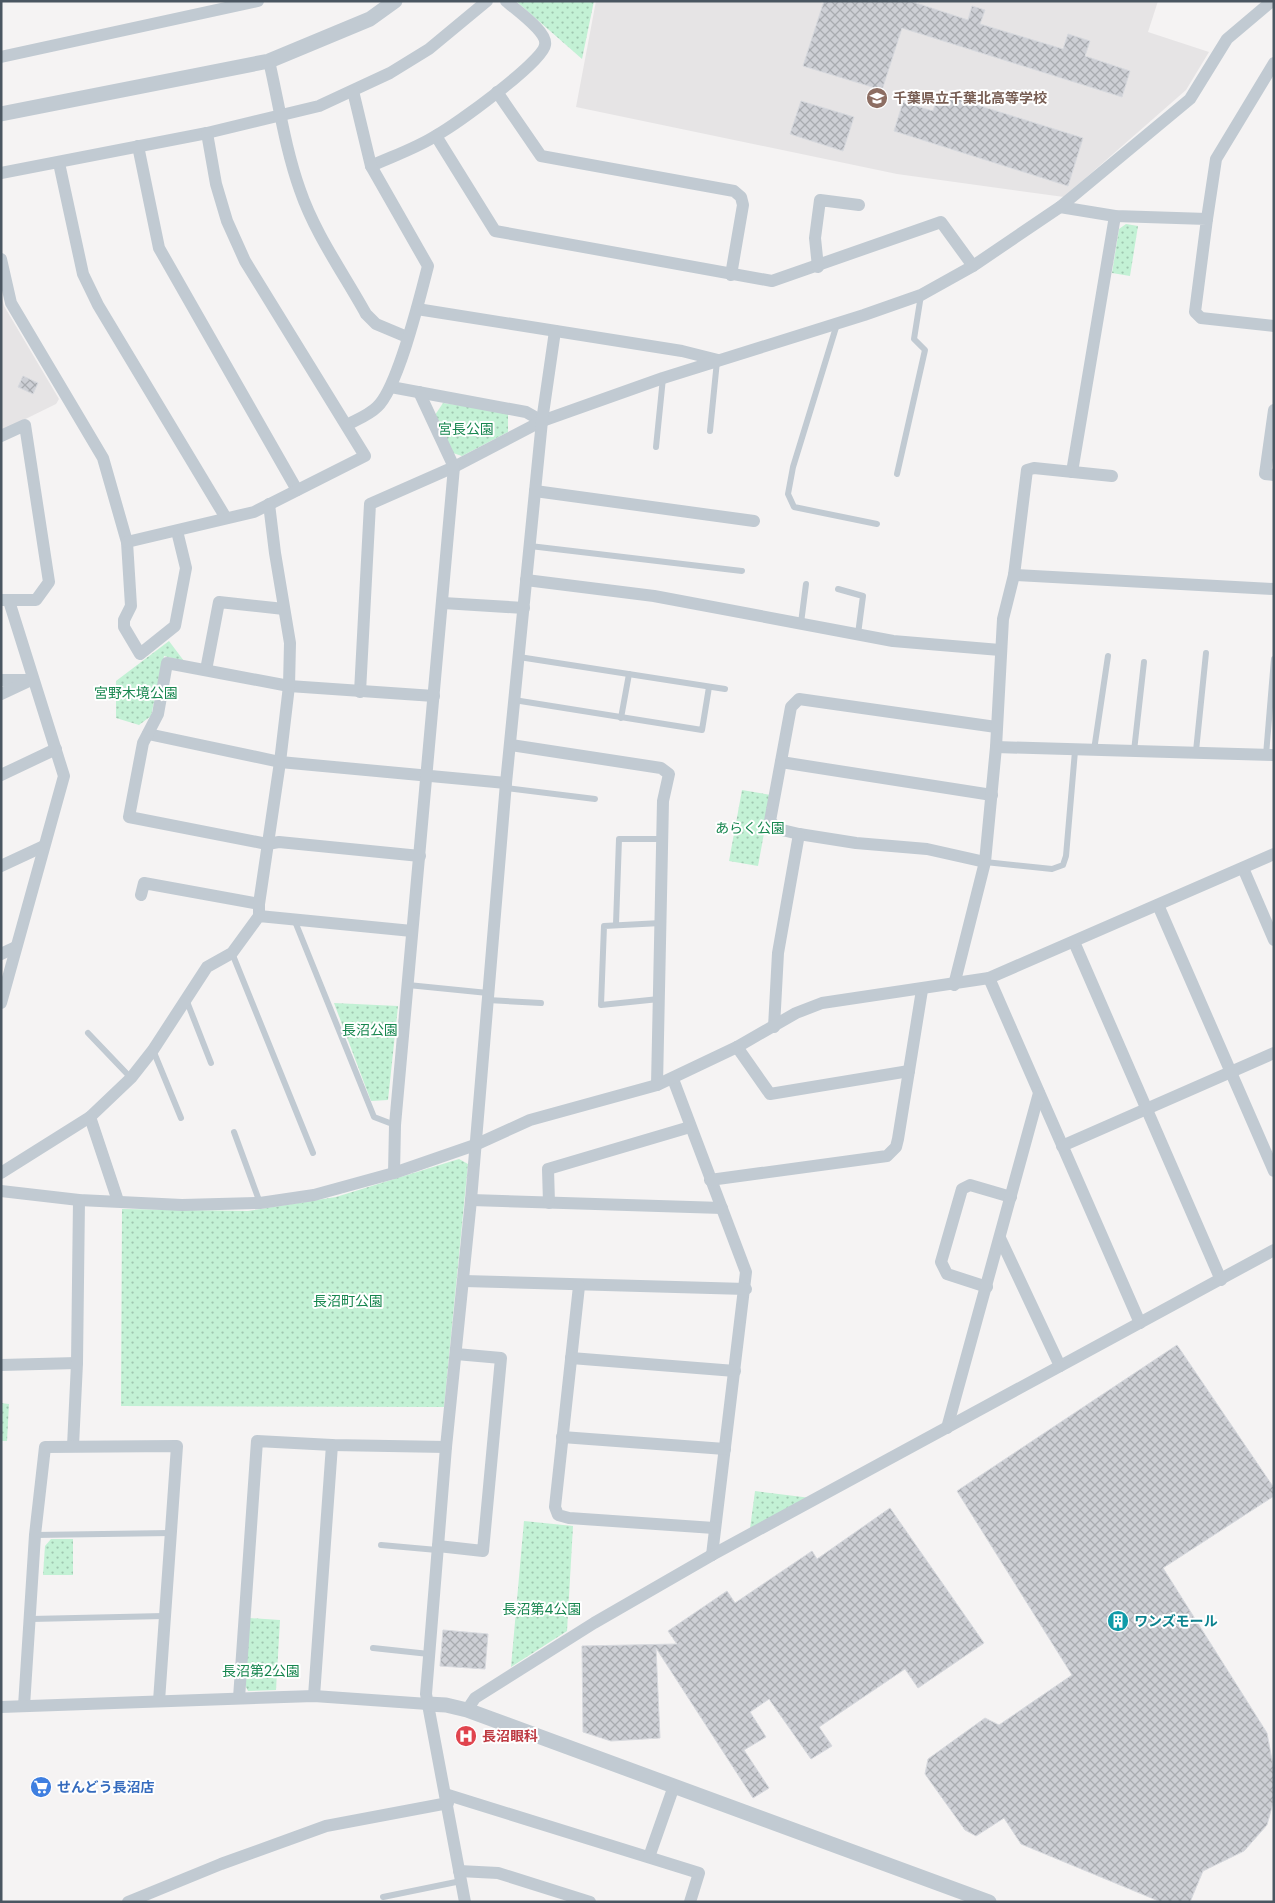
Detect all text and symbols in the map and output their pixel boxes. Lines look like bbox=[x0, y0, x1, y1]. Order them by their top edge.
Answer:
school or university icon: 千葉県立千葉北高等学校 bbox=[865, 86, 889, 110]
place label: 千葉県立千葉北高等学校 bbox=[893, 88, 1047, 108]
park label: 宮長公園 bbox=[438, 419, 494, 439]
park label: 宮野木境公園 bbox=[94, 683, 178, 703]
park label: あらく公園 bbox=[715, 818, 785, 838]
park label: 長沼公園 bbox=[342, 1020, 398, 1040]
park label: 長沼町公園 bbox=[313, 1291, 383, 1311]
park label: 長沼第4公園 bbox=[503, 1599, 581, 1619]
building icon: ワンズモール bbox=[1106, 1609, 1130, 1633]
place label: ワンズモール bbox=[1134, 1611, 1218, 1631]
park label: 長沼第2公園 bbox=[222, 1661, 300, 1681]
hospital icon: 長沼眼科 bbox=[454, 1724, 478, 1748]
place label: 長沼眼科 bbox=[482, 1726, 538, 1746]
supermarket icon: せんどう長沼店 bbox=[29, 1775, 53, 1799]
place label: せんどう長沼店 bbox=[57, 1777, 155, 1797]

